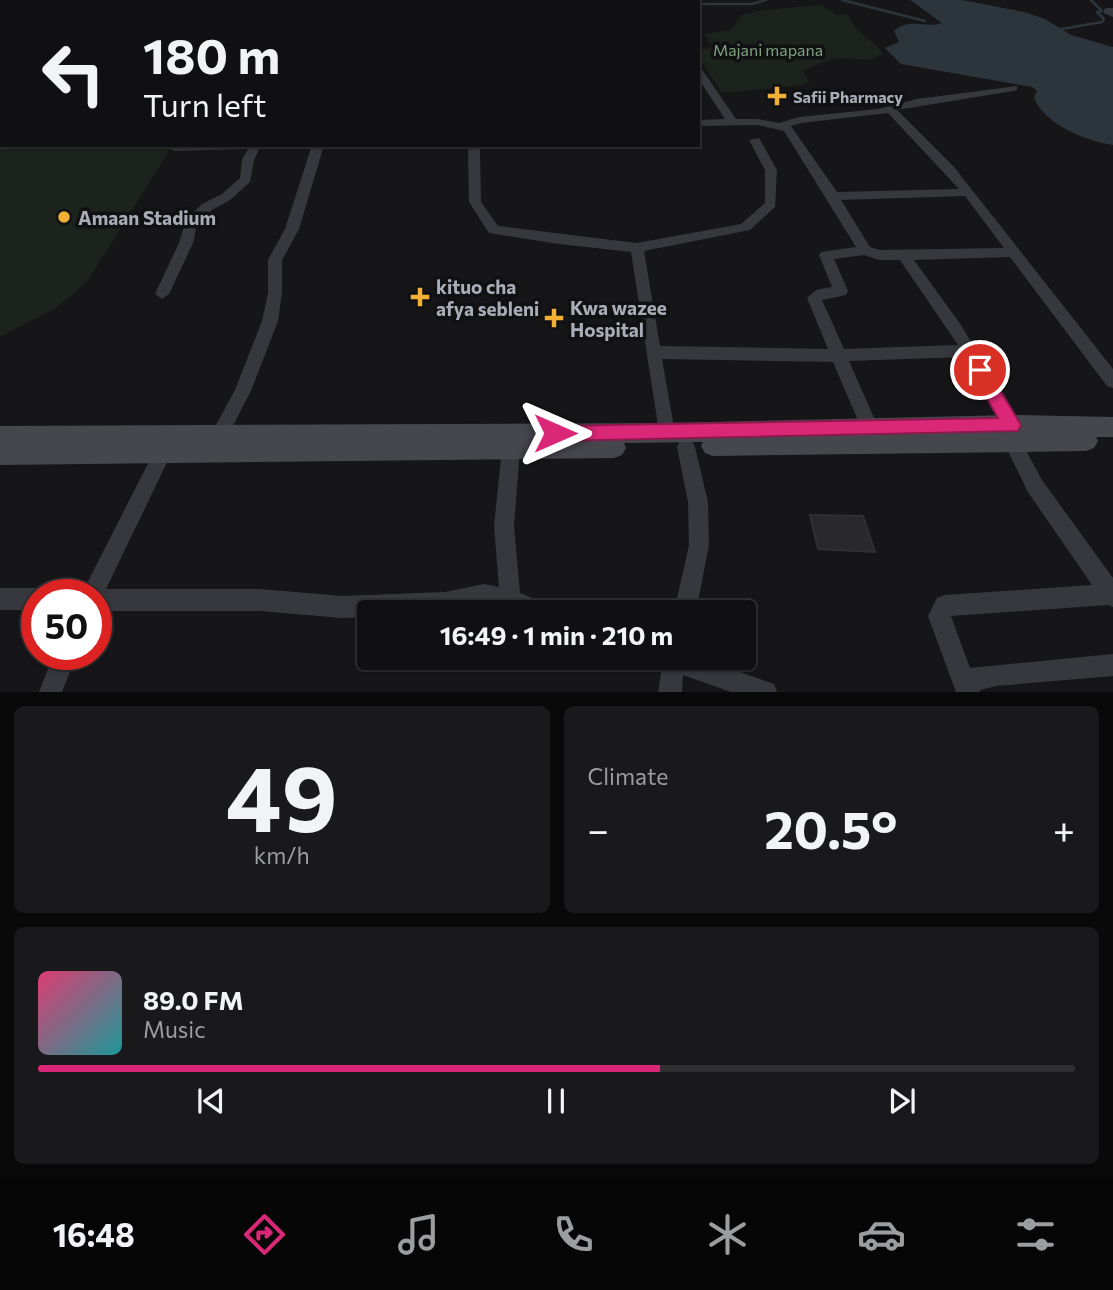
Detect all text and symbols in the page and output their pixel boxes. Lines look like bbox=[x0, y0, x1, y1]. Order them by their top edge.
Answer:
text: 180 m bbox=[143, 24, 280, 84]
icon: left bbox=[28, 28, 119, 119]
park label: Majani mapana bbox=[713, 40, 823, 59]
text: Turn left bbox=[143, 84, 267, 124]
marker: Safii Pharmacy bbox=[767, 86, 787, 106]
place label: Safii Pharmacy bbox=[793, 87, 903, 106]
place label: Amaan Stadium bbox=[78, 206, 216, 229]
marker: Amaan Stadium bbox=[56, 209, 72, 225]
place label: kituo cha afya sebleni bbox=[436, 275, 539, 320]
marker: kituo cha afya sebleni bbox=[410, 287, 430, 307]
place label: Kwa wazee Hospital bbox=[570, 296, 667, 341]
marker: Kwa wazee Hospital bbox=[544, 308, 564, 328]
pin bbox=[950, 340, 1010, 400]
icon: arrive bbox=[961, 351, 999, 389]
position arrow bbox=[518, 396, 592, 470]
speed limit sign: 50 bbox=[21, 579, 112, 670]
text: 16:49 · 1 min · 210 m bbox=[440, 619, 673, 650]
text: 49 bbox=[226, 739, 338, 851]
text: Climate bbox=[588, 762, 669, 790]
text: 20.5° bbox=[764, 796, 898, 860]
text: − bbox=[588, 805, 609, 852]
text: + bbox=[1053, 805, 1075, 852]
text: km/h bbox=[254, 841, 310, 869]
text: 89.0 FM bbox=[143, 984, 244, 1015]
text: Music bbox=[143, 1015, 206, 1043]
icon: previous bbox=[192, 1082, 230, 1120]
icon: pause bbox=[537, 1082, 575, 1120]
icon: next bbox=[883, 1082, 921, 1120]
icon: directions bbox=[240, 1210, 289, 1259]
icon: music bbox=[394, 1210, 443, 1259]
icon: phone bbox=[549, 1210, 598, 1259]
icon: climate bbox=[703, 1210, 752, 1259]
icon: car bbox=[857, 1210, 906, 1259]
icon: filters bbox=[1011, 1210, 1060, 1259]
text: 16:48 bbox=[53, 1214, 135, 1254]

